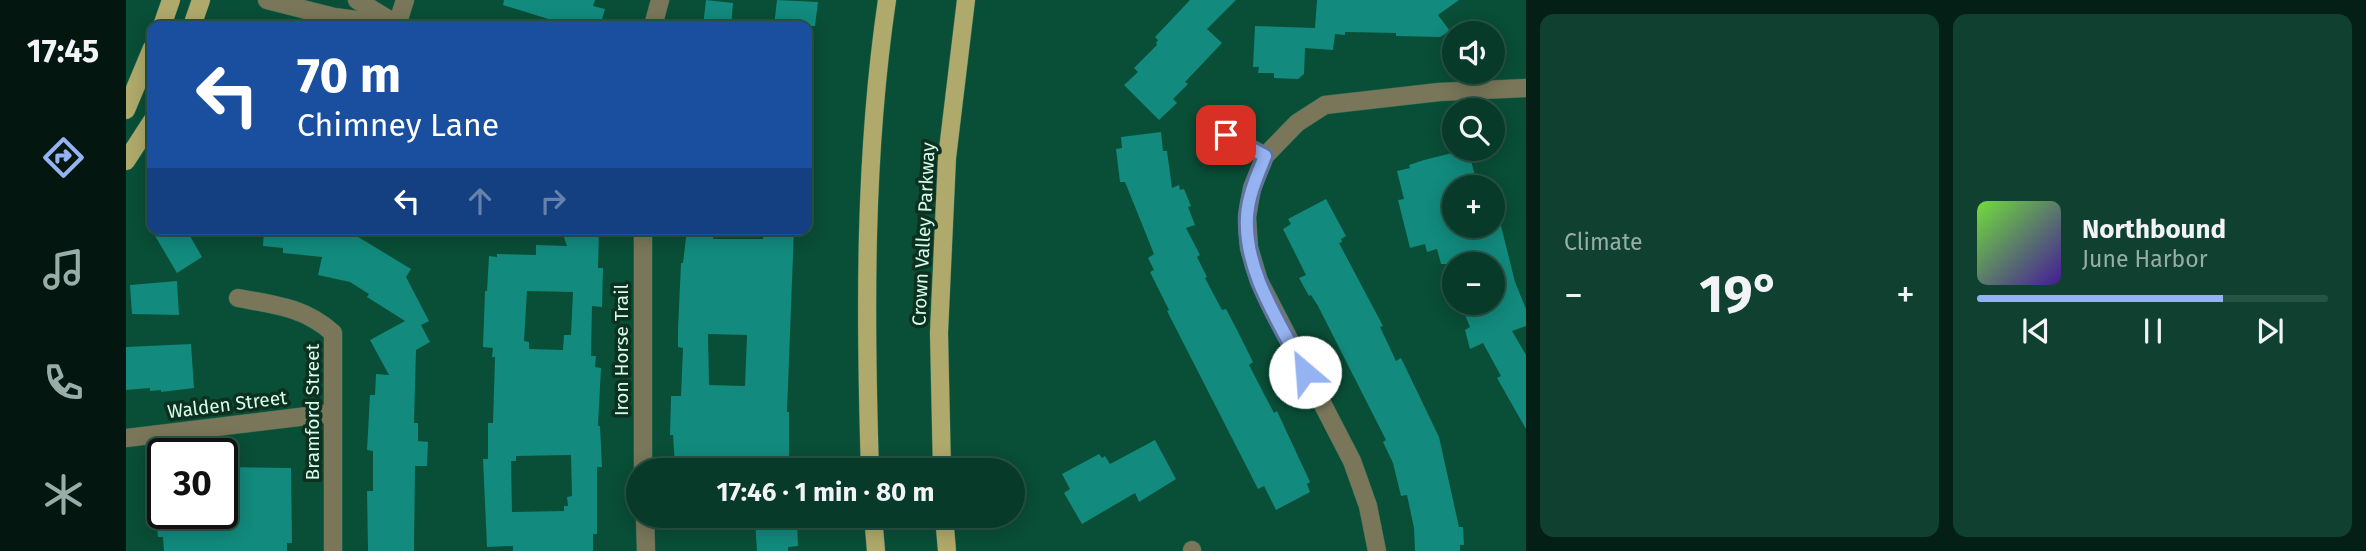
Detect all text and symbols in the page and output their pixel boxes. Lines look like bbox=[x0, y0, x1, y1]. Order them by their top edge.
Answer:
map controls bbox=[1442, 21, 1505, 315]
button: sound bbox=[1442, 21, 1505, 84]
text: 17:45 bbox=[27, 32, 99, 70]
text: 70 m bbox=[297, 46, 401, 105]
icon: left bbox=[182, 49, 273, 140]
button: search bbox=[1442, 98, 1505, 161]
pin bbox=[1196, 105, 1256, 165]
text: Chimney Lane bbox=[297, 106, 499, 144]
icon: arrive bbox=[1207, 116, 1245, 154]
icon: directions bbox=[39, 133, 88, 182]
street label: Crown Valley Parkway bbox=[907, 141, 940, 326]
button: + bbox=[1442, 175, 1505, 238]
icon: left bbox=[388, 182, 426, 220]
icon: ahead bbox=[461, 182, 499, 220]
icon: right bbox=[534, 182, 572, 220]
text: Northbound bbox=[2082, 214, 2226, 245]
text: Climate bbox=[1564, 228, 1643, 256]
icon: music bbox=[39, 245, 88, 294]
text: June Harbor bbox=[2082, 245, 2208, 273]
button: − bbox=[1442, 252, 1505, 315]
text: 19° bbox=[1699, 263, 1780, 326]
text: − bbox=[1564, 272, 1583, 318]
text: + bbox=[1896, 272, 1915, 318]
street label: Iron Horse Trail bbox=[610, 283, 633, 416]
icon: previous bbox=[2017, 312, 2055, 350]
icon: pause bbox=[2134, 312, 2172, 350]
icon: next bbox=[2251, 312, 2289, 350]
position arrow bbox=[1268, 335, 1342, 409]
street label: Bramford Street bbox=[301, 343, 324, 480]
icon: phone bbox=[39, 358, 88, 407]
street label: Walden Street bbox=[166, 386, 288, 423]
speed limit sign: 30 bbox=[147, 438, 238, 529]
icon: climate bbox=[39, 470, 88, 519]
text: 17:46 · 1 min · 80 m bbox=[717, 477, 934, 508]

